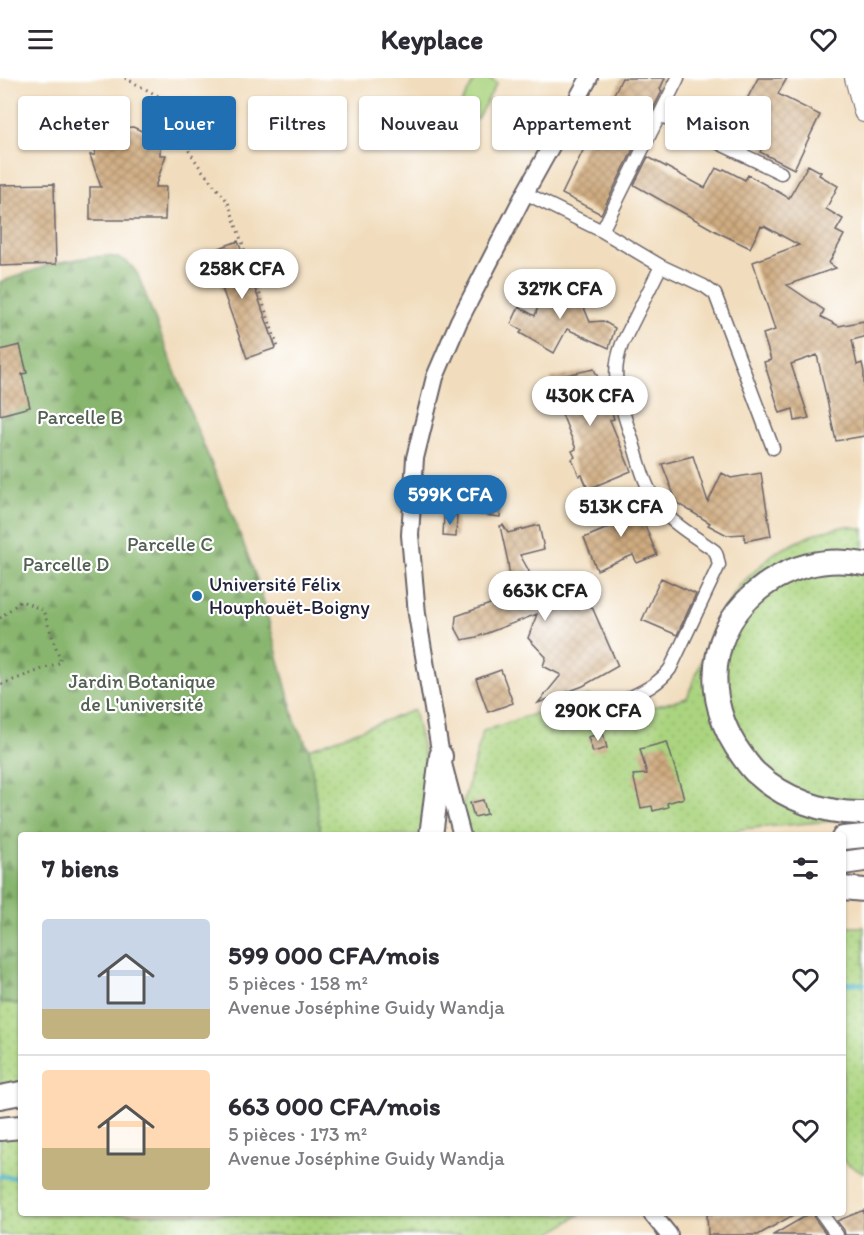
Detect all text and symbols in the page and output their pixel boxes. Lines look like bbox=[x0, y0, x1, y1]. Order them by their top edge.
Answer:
icon: menu bbox=[24, 23, 57, 56]
text: Keyplace bbox=[381, 23, 483, 56]
icon: heart bbox=[807, 23, 840, 56]
chip: Acheter bbox=[18, 96, 130, 150]
chip: Louer bbox=[142, 96, 236, 150]
chip: Filtres bbox=[248, 96, 347, 150]
chip: Nouveau bbox=[359, 96, 480, 150]
chip: Appartement bbox=[492, 96, 653, 150]
chip: Maison bbox=[665, 96, 771, 150]
pin: 258K CFA bbox=[180, 249, 304, 300]
text: 258K CFA bbox=[199, 256, 285, 280]
pin: 327K CFA bbox=[498, 269, 622, 320]
text: 327K CFA bbox=[518, 276, 602, 300]
pin: 430K CFA bbox=[528, 376, 652, 427]
text: 430K CFA bbox=[546, 383, 634, 407]
park label: Parcelle B bbox=[37, 405, 123, 429]
pin: 599K CFA bbox=[388, 475, 512, 526]
text: 599K CFA bbox=[408, 482, 492, 506]
pin: 513K CFA bbox=[559, 487, 683, 538]
text: 513K CFA bbox=[579, 494, 663, 518]
park label: Parcelle C bbox=[127, 532, 213, 556]
park label: Parcelle D bbox=[23, 552, 109, 576]
pin: 663K CFA bbox=[483, 571, 607, 622]
place label: Université Félix Houphouët-Boigny bbox=[209, 572, 370, 619]
text: 663K CFA bbox=[502, 578, 588, 602]
marker: Université Félix Houphouët-Boigny bbox=[190, 589, 204, 603]
park label: Jardin Botanique de L'université bbox=[68, 669, 216, 716]
pin: 290K CFA bbox=[536, 691, 660, 742]
text: 290K CFA bbox=[555, 698, 641, 722]
text: 7 biens bbox=[42, 852, 119, 884]
icon: filters bbox=[789, 852, 822, 885]
text: 599 000 CFA/mois bbox=[228, 939, 440, 971]
icon: home bbox=[90, 943, 162, 1015]
icon: heart bbox=[789, 963, 822, 996]
text: 5 pièces · 158 m² bbox=[228, 971, 368, 995]
text: Avenue Joséphine Guidy Wandja bbox=[228, 995, 505, 1019]
text: 663 000 CFA/mois bbox=[228, 1090, 440, 1122]
icon: home bbox=[90, 1094, 162, 1166]
icon: heart bbox=[789, 1114, 822, 1147]
text: 5 pièces · 173 m² bbox=[228, 1122, 367, 1146]
text: Avenue Joséphine Guidy Wandja bbox=[228, 1146, 505, 1170]

